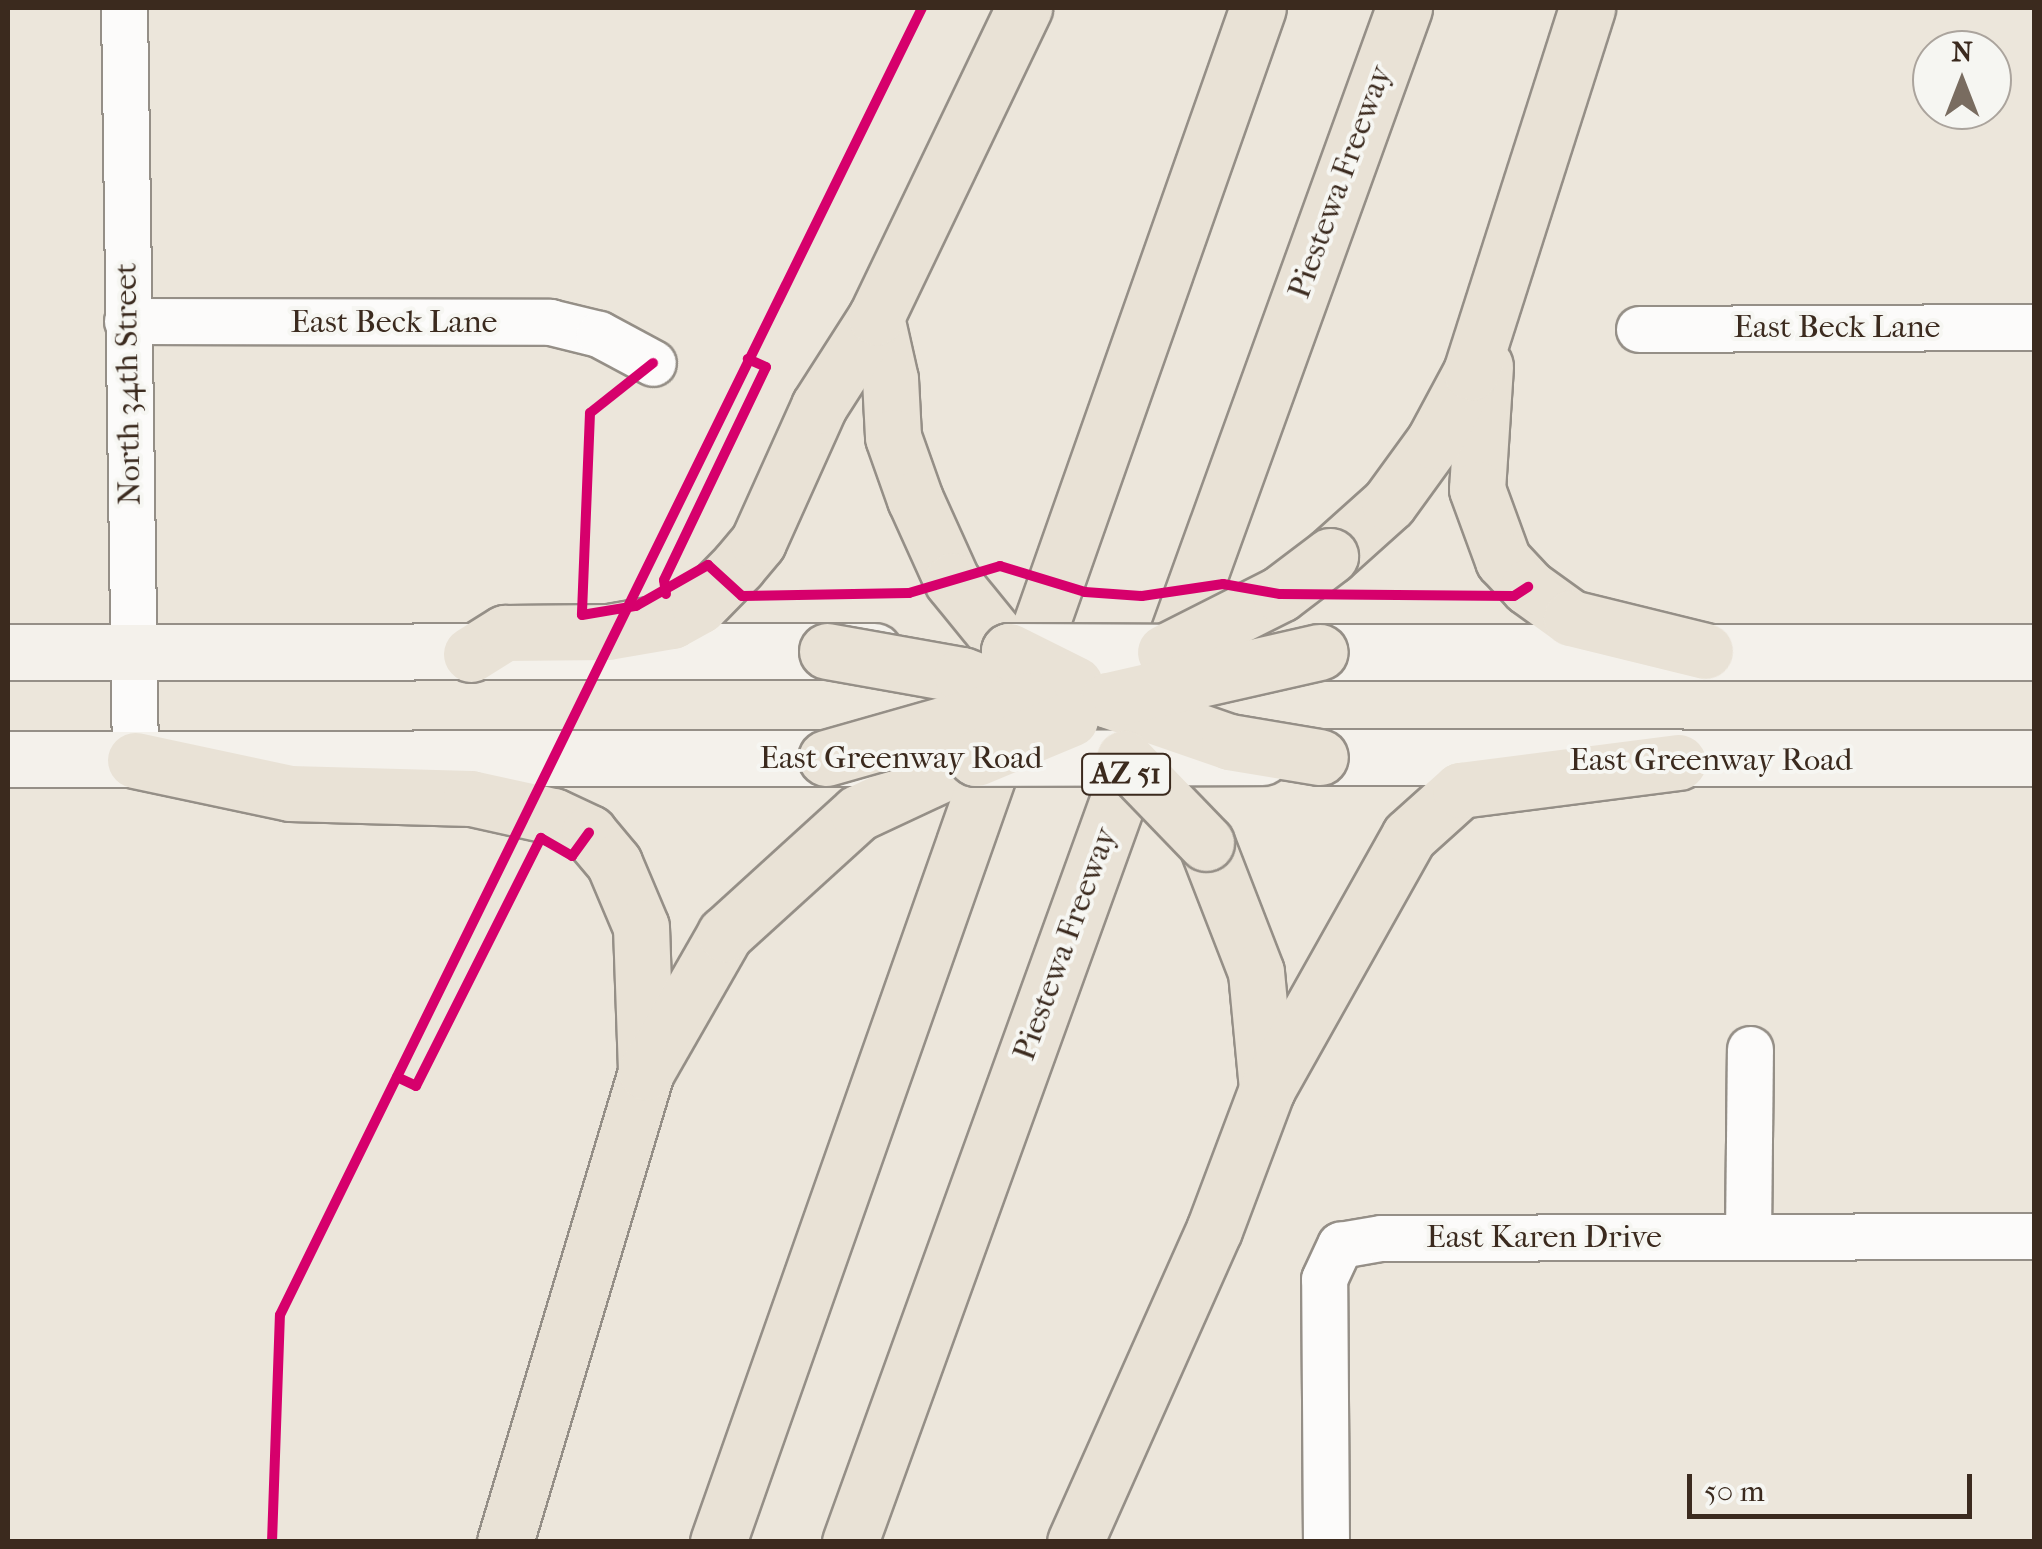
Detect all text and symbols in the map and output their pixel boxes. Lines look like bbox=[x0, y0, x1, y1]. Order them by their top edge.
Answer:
north arrow bbox=[1912, 30, 2012, 130]
text: N bbox=[1951, 35, 1973, 68]
street label: Piestewa Freeway bbox=[1280, 60, 1400, 304]
street label: North 34th Street bbox=[107, 262, 149, 506]
street label: East Beck Lane bbox=[291, 303, 497, 341]
street label: East Beck Lane bbox=[1734, 308, 1940, 346]
street label: East Greenway Road bbox=[760, 739, 1042, 777]
street label: East Greenway Road bbox=[1570, 741, 1852, 779]
road number: AZ 51 bbox=[1081, 749, 1171, 799]
street label: Piestewa Freeway bbox=[1005, 822, 1125, 1066]
street label: East Karen Drive bbox=[1426, 1218, 1662, 1256]
scale bar bbox=[1692, 1454, 1977, 1516]
text: 50 m bbox=[1704, 1474, 1765, 1509]

